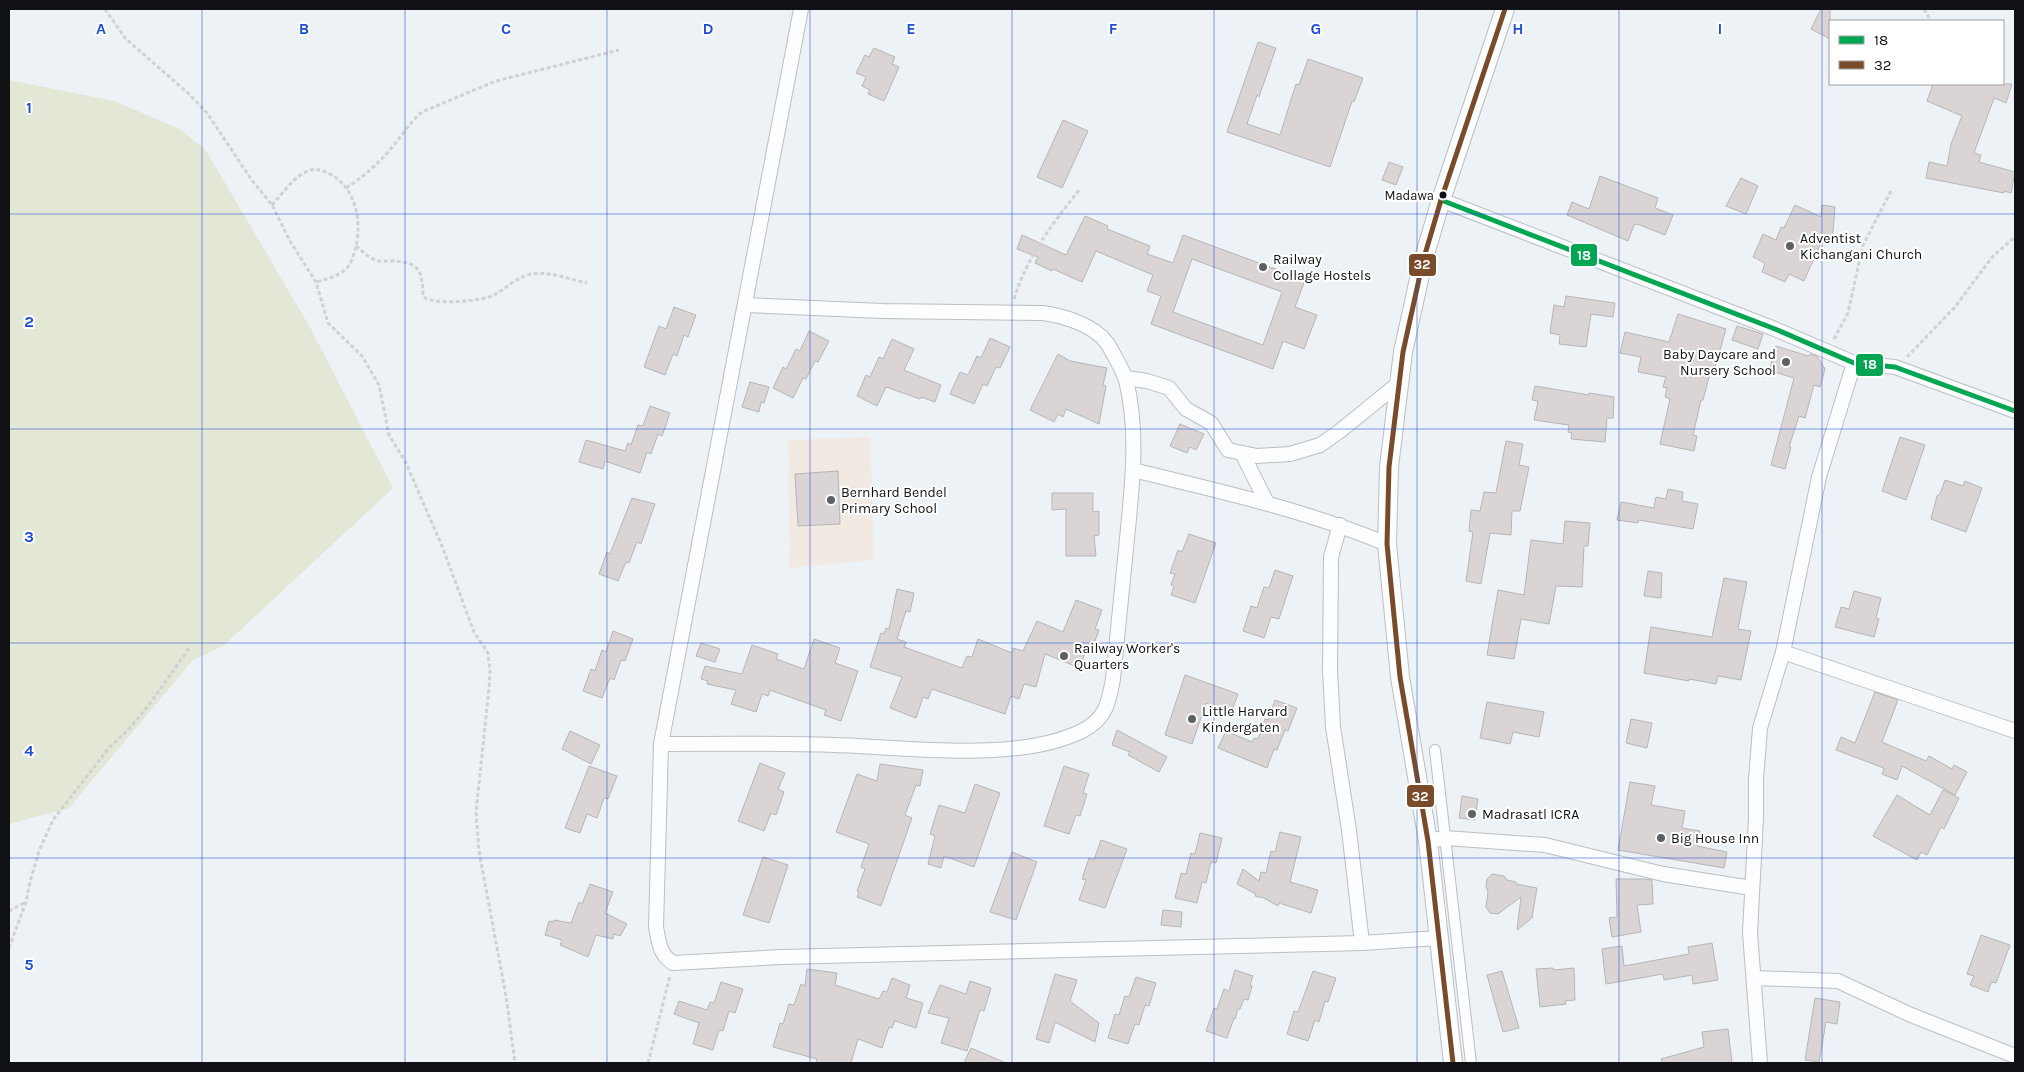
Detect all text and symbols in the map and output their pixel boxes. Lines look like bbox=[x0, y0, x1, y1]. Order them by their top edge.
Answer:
text: A bbox=[96, 19, 106, 38]
text: B bbox=[299, 19, 309, 38]
text: C bbox=[501, 19, 511, 38]
text: D bbox=[703, 19, 714, 38]
text: E bbox=[906, 19, 916, 38]
text: F bbox=[1109, 19, 1118, 38]
text: G bbox=[1311, 19, 1321, 38]
text: H bbox=[1512, 19, 1524, 38]
text: I bbox=[1718, 19, 1722, 38]
legend bbox=[1829, 20, 2004, 85]
text: 18 bbox=[1874, 31, 1888, 49]
text: 32 bbox=[1874, 56, 1892, 74]
text: 1 bbox=[26, 98, 32, 117]
place label: Madawa bbox=[1384, 188, 1434, 203]
marker: Madawa bbox=[1438, 190, 1448, 200]
place label: Adventist Kichangani Church bbox=[1800, 230, 1922, 263]
marker: Adventist Kichangani Church bbox=[1784, 240, 1796, 252]
line badge: 18 bbox=[1570, 243, 1598, 267]
text: 18 bbox=[1577, 247, 1591, 264]
place label: Railway Collage Hostels bbox=[1273, 251, 1371, 284]
line badge: 32 bbox=[1408, 253, 1437, 277]
text: 32 bbox=[1413, 256, 1431, 273]
marker: Railway Collage Hostels bbox=[1257, 261, 1269, 273]
text: 2 bbox=[24, 312, 34, 331]
place label: Baby Daycare and Nursery School bbox=[1663, 346, 1776, 379]
line badge: 18 bbox=[1855, 353, 1884, 377]
marker: Baby Daycare and Nursery School bbox=[1780, 356, 1792, 368]
text: 18 bbox=[1863, 356, 1877, 373]
place label: Bernhard Bendel Primary School bbox=[841, 484, 947, 517]
marker: Bernhard Bendel Primary School bbox=[825, 494, 837, 506]
text: 3 bbox=[24, 527, 34, 546]
place label: Railway Worker's Quarters bbox=[1074, 640, 1180, 673]
marker: Railway Worker's Quarters bbox=[1058, 650, 1070, 662]
place label: Little Harvard Kindergaten bbox=[1202, 703, 1288, 736]
marker: Little Harvard Kindergaten bbox=[1186, 713, 1198, 725]
text: 4 bbox=[24, 741, 34, 760]
line badge: 32 bbox=[1406, 784, 1435, 808]
text: 32 bbox=[1411, 788, 1429, 805]
place label: Madrasatl ICRA bbox=[1482, 806, 1579, 823]
marker: Madrasatl ICRA bbox=[1466, 808, 1478, 820]
place label: Big House Inn bbox=[1671, 830, 1759, 847]
marker: Big House Inn bbox=[1655, 832, 1667, 844]
text: 5 bbox=[24, 955, 34, 974]

